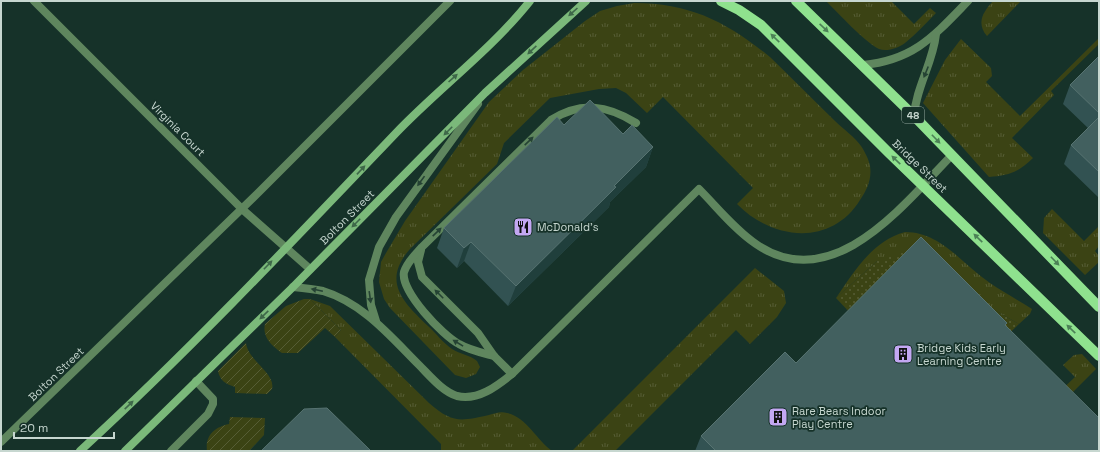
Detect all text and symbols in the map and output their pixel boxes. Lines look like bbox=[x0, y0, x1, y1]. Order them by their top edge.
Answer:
one-way arrow bbox=[568, 8, 578, 17]
one-way arrow bbox=[819, 23, 829, 33]
one-way arrow bbox=[770, 33, 780, 43]
one-way arrow bbox=[527, 46, 537, 55]
one-way arrow bbox=[923, 66, 929, 77]
one-way arrow bbox=[448, 73, 458, 83]
street label: Virginia Court bbox=[148, 99, 208, 159]
road number: 48 bbox=[902, 107, 924, 123]
one-way arrow bbox=[443, 126, 453, 136]
one-way arrow bbox=[932, 134, 941, 144]
one-way arrow bbox=[524, 136, 534, 146]
street label: Bridge Street bbox=[890, 136, 950, 196]
one-way arrow bbox=[891, 155, 901, 165]
one-way arrow bbox=[357, 165, 366, 175]
one-way arrow bbox=[417, 176, 426, 187]
street label: Bolton Street bbox=[317, 187, 377, 247]
restaurant icon: McDonald's bbox=[512, 216, 534, 238]
one-way arrow bbox=[351, 218, 361, 228]
place label: McDonald's bbox=[537, 220, 599, 234]
one-way arrow bbox=[432, 227, 442, 237]
one-way arrow bbox=[973, 233, 983, 243]
one-way arrow bbox=[1050, 256, 1060, 266]
one-way arrow bbox=[263, 260, 273, 270]
one-way arrow bbox=[311, 287, 323, 293]
one-way arrow bbox=[434, 289, 444, 299]
one-way arrow bbox=[367, 291, 373, 303]
one-way arrow bbox=[259, 310, 269, 320]
one-way arrow bbox=[1066, 324, 1076, 334]
one-way arrow bbox=[452, 339, 464, 346]
place label: Bridge Kids Early Learning Centre bbox=[917, 341, 1006, 368]
building icon: Bridge Kids Early Learning Centre bbox=[892, 343, 914, 365]
street label: Bolton Street bbox=[25, 344, 87, 404]
one-way arrow bbox=[124, 400, 134, 410]
place label: Rare Bears Indoor Play Centre bbox=[792, 404, 886, 431]
building icon: Rare Bears Indoor Play Centre bbox=[767, 406, 789, 428]
scale bar bbox=[14, 414, 114, 440]
text: 20 m bbox=[20, 420, 48, 436]

